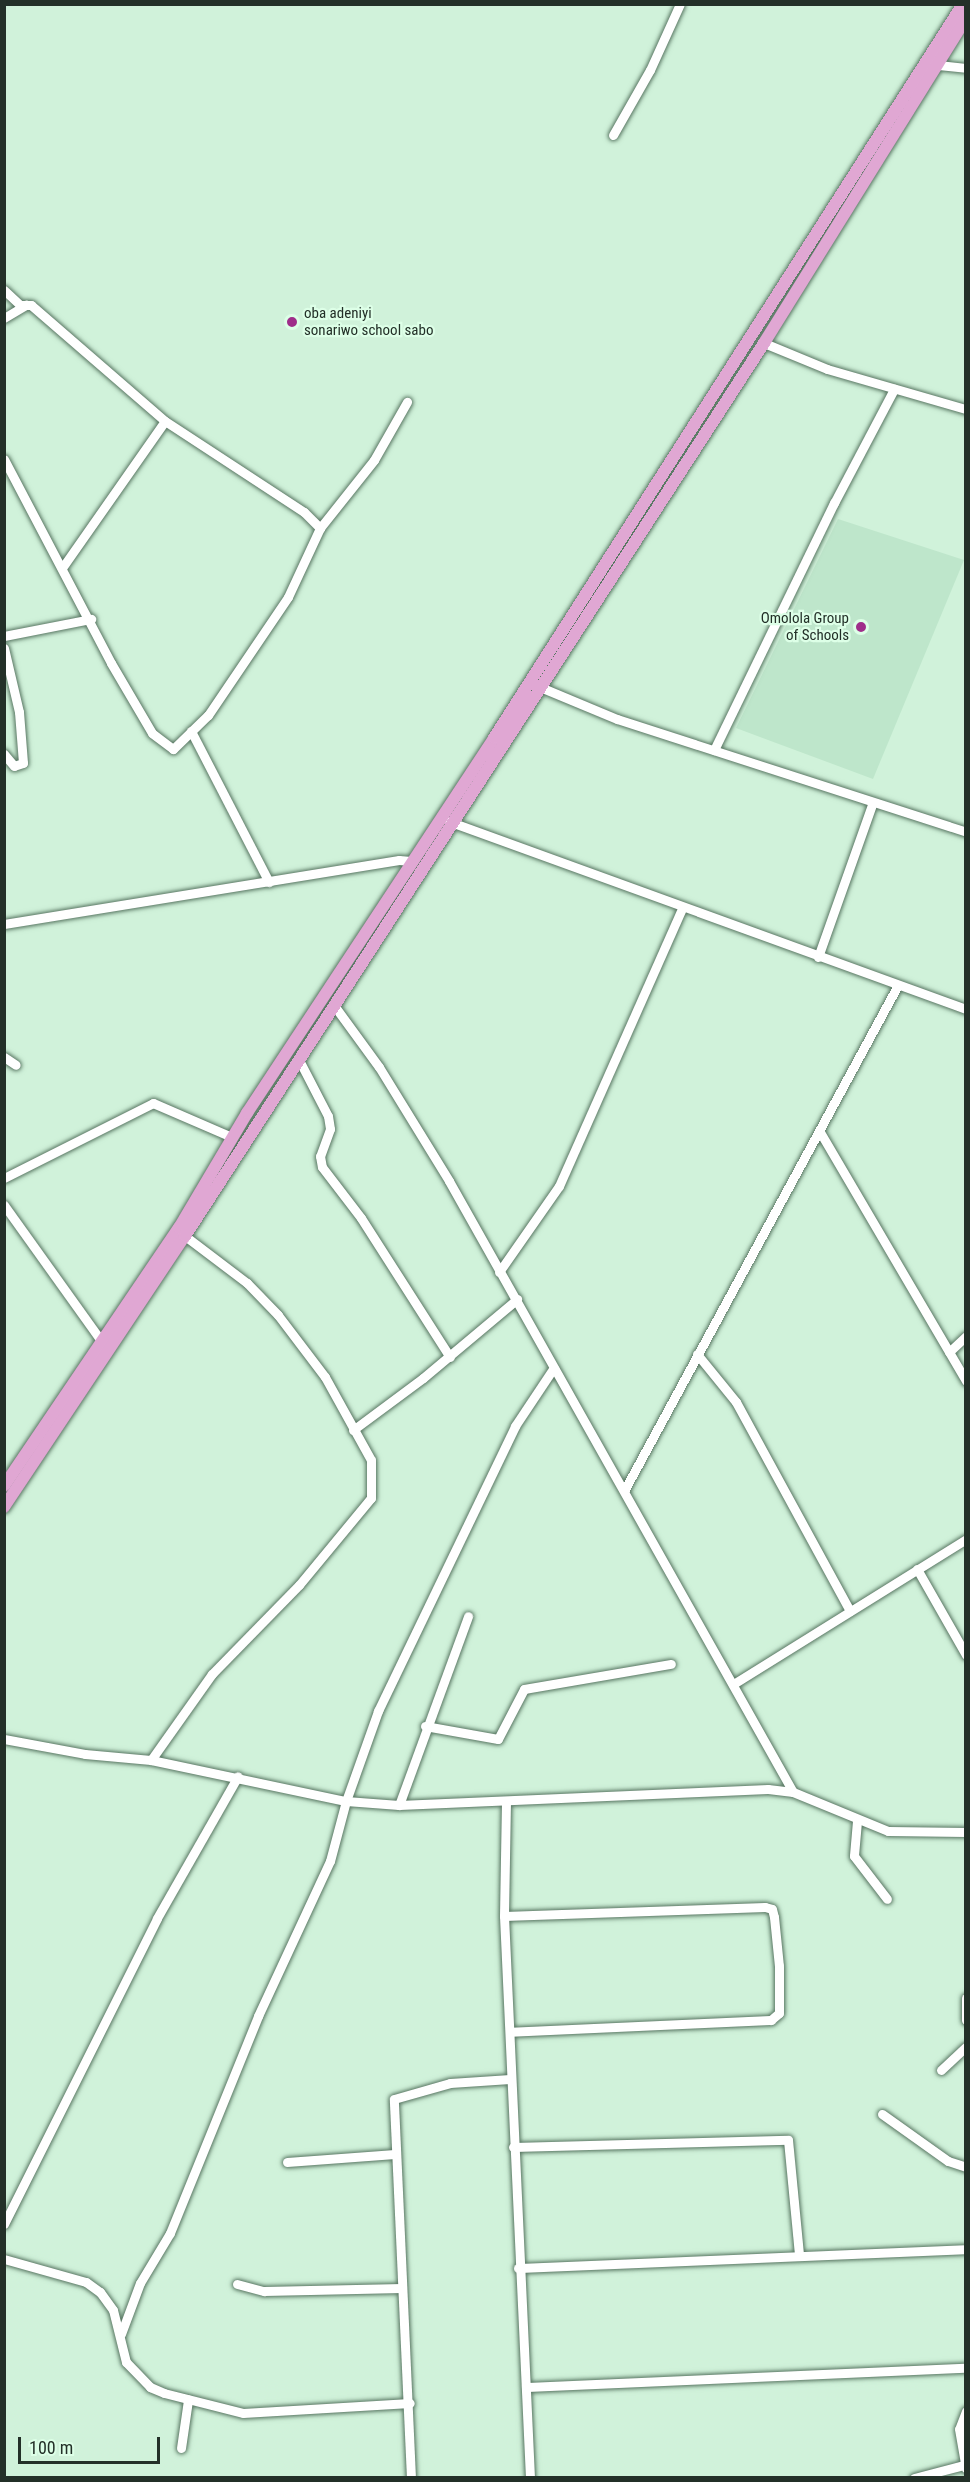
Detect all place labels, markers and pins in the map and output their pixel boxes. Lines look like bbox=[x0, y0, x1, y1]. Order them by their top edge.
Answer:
place label: oba adeniyi sonariwo school sabo bbox=[304, 304, 433, 339]
marker: oba adeniyi sonariwo school sabo bbox=[285, 315, 299, 329]
place label: Omolola Group of Schools bbox=[761, 609, 849, 644]
marker: Omolola Group of Schools bbox=[854, 620, 868, 634]

